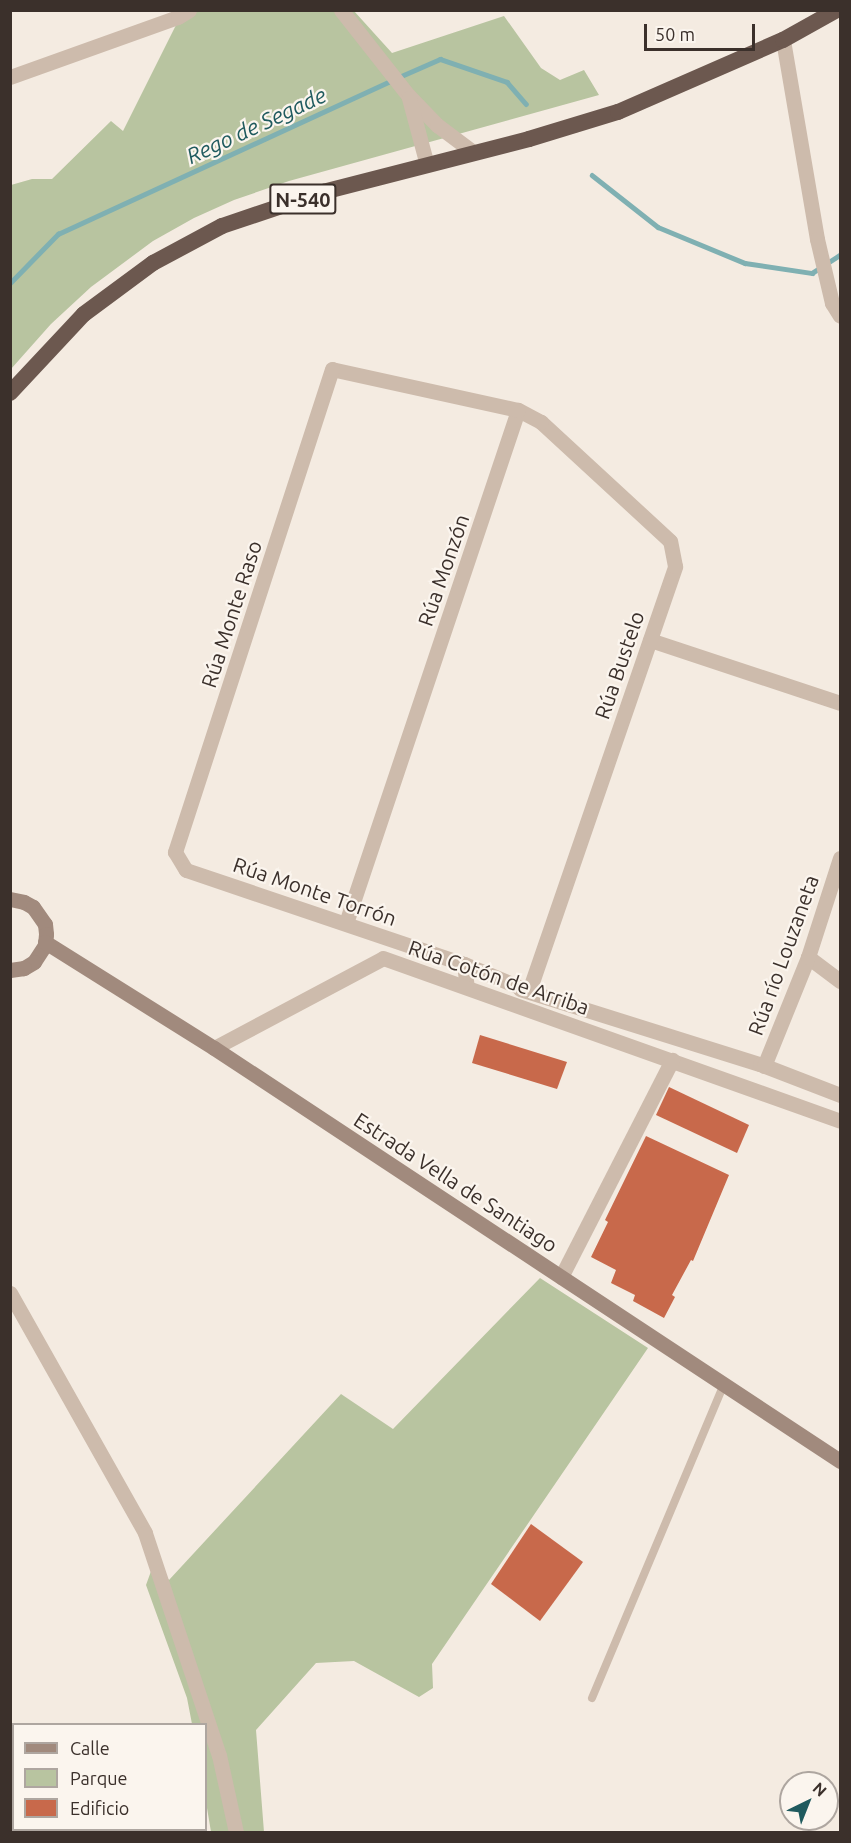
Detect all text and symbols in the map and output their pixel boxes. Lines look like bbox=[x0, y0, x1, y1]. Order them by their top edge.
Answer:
scale bar bbox=[647, 12, 758, 50]
text: 50 m bbox=[655, 24, 695, 44]
water label: Rego de Segade bbox=[182, 81, 330, 169]
road number: N-540 bbox=[268, 182, 338, 216]
street label: Rúa Monzón bbox=[412, 511, 474, 629]
street label: Rúa Monte Raso bbox=[195, 537, 267, 691]
street label: Rúa Bustelo bbox=[589, 608, 649, 722]
street label: Rúa Monte Torrón bbox=[230, 851, 400, 931]
street label: Rúa río Louzaneta bbox=[742, 871, 824, 1039]
street label: Rúa Cotón de Arriba bbox=[405, 934, 593, 1020]
street label: Estrada Vella de Santiago bbox=[350, 1107, 562, 1257]
legend bbox=[12, 1723, 207, 1831]
text: Calle bbox=[70, 1738, 110, 1758]
text: Parque bbox=[70, 1768, 127, 1788]
north arrow bbox=[779, 1771, 839, 1831]
text: N bbox=[809, 1779, 830, 1800]
text: Edificio bbox=[70, 1798, 129, 1818]

